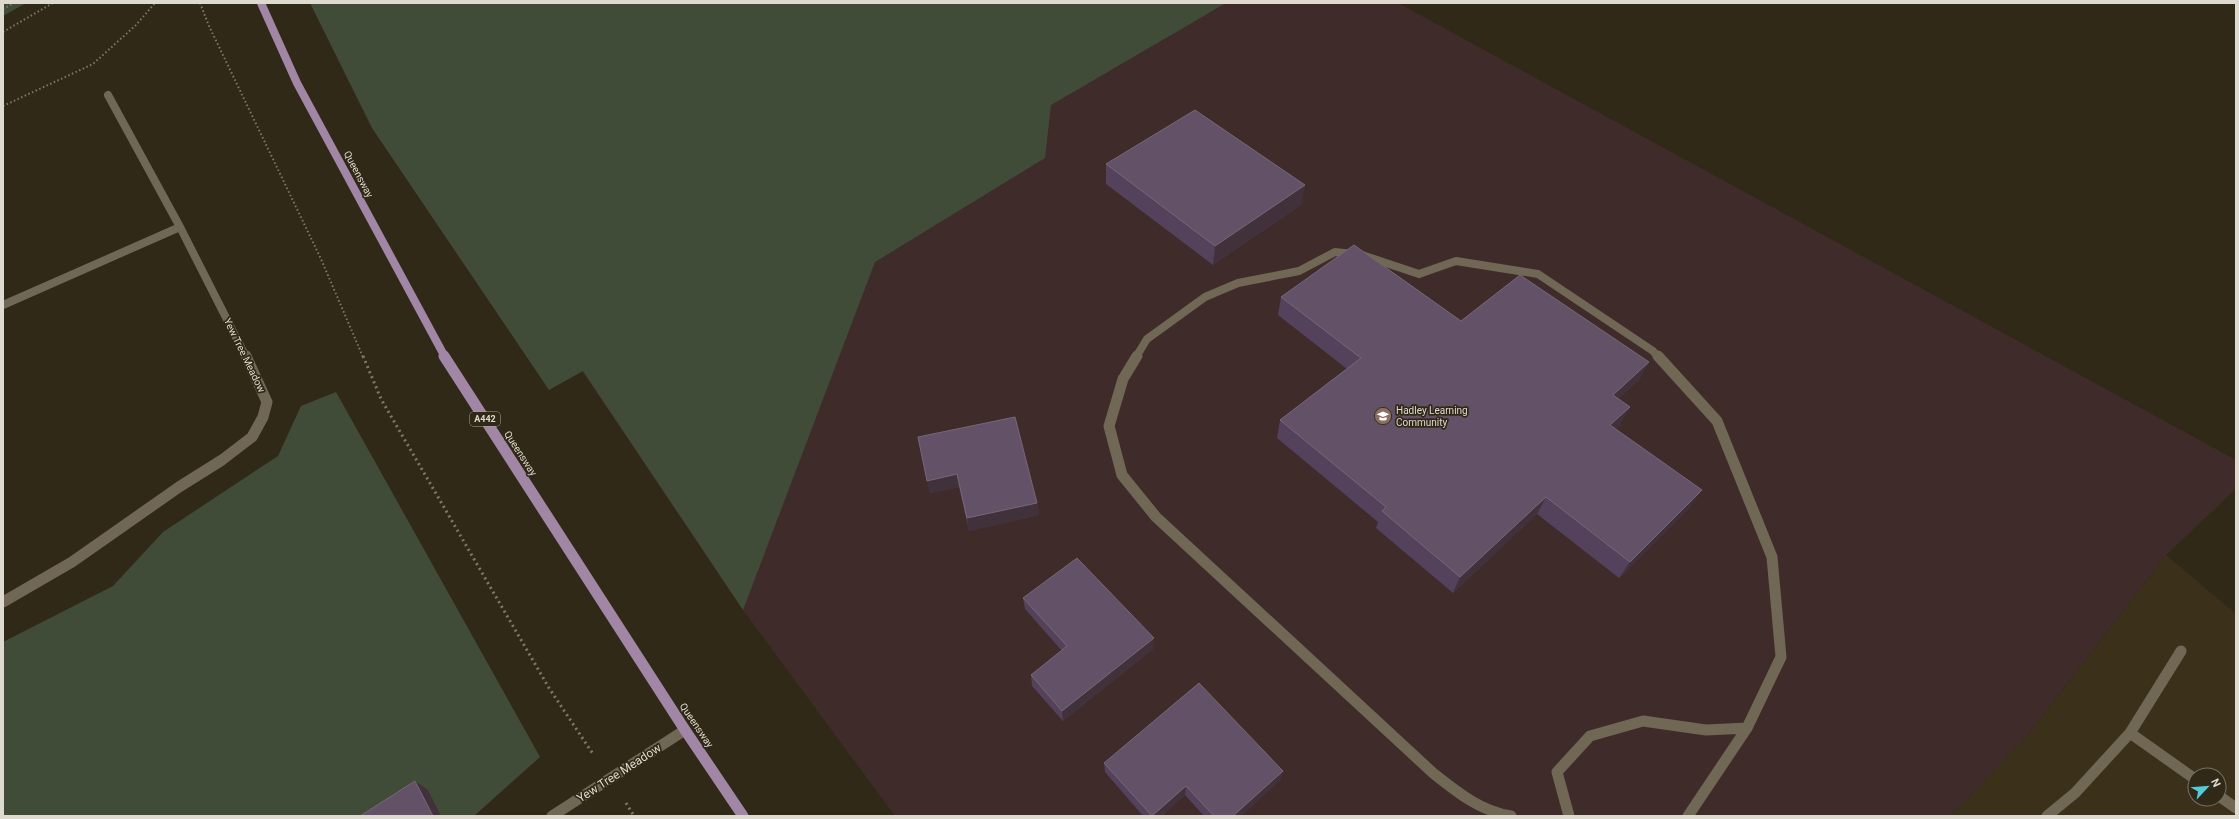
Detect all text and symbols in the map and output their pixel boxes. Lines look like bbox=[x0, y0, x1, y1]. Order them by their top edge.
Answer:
street label: Queensway bbox=[342, 149, 376, 200]
street label: Yew Tree Meadow bbox=[222, 316, 267, 395]
place label: Hadley Learning Community bbox=[1396, 405, 1468, 428]
school or university icon: Hadley Learning Community bbox=[1373, 406, 1393, 426]
road number: A442 bbox=[470, 412, 500, 426]
street label: Queensway bbox=[502, 429, 539, 478]
street label: Queensway bbox=[678, 701, 716, 750]
street label: Yew Tree Meadow bbox=[574, 741, 664, 805]
north arrow bbox=[2187, 767, 2227, 807]
text: N bbox=[2208, 776, 2223, 789]

